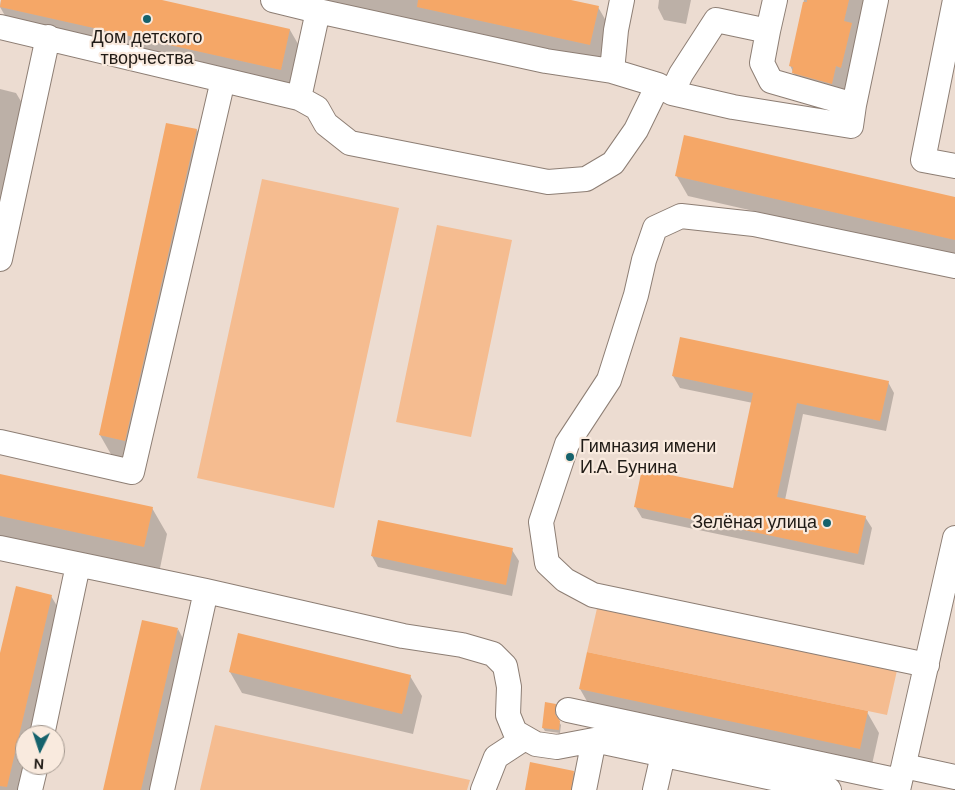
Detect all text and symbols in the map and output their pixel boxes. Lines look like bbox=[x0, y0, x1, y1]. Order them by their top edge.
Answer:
marker: Дом детского творчества bbox=[141, 13, 153, 25]
place label: Дом детского творчества bbox=[92, 27, 202, 70]
place label: Гимназия имени И.А. Бунина bbox=[580, 436, 716, 478]
marker: Гимназия имени И.А. Бунина bbox=[564, 451, 576, 463]
place label: Зелёная улица bbox=[692, 512, 817, 534]
marker: Зелёная улица bbox=[821, 517, 833, 529]
north arrow bbox=[15, 725, 65, 775]
text: N bbox=[33, 755, 45, 773]

